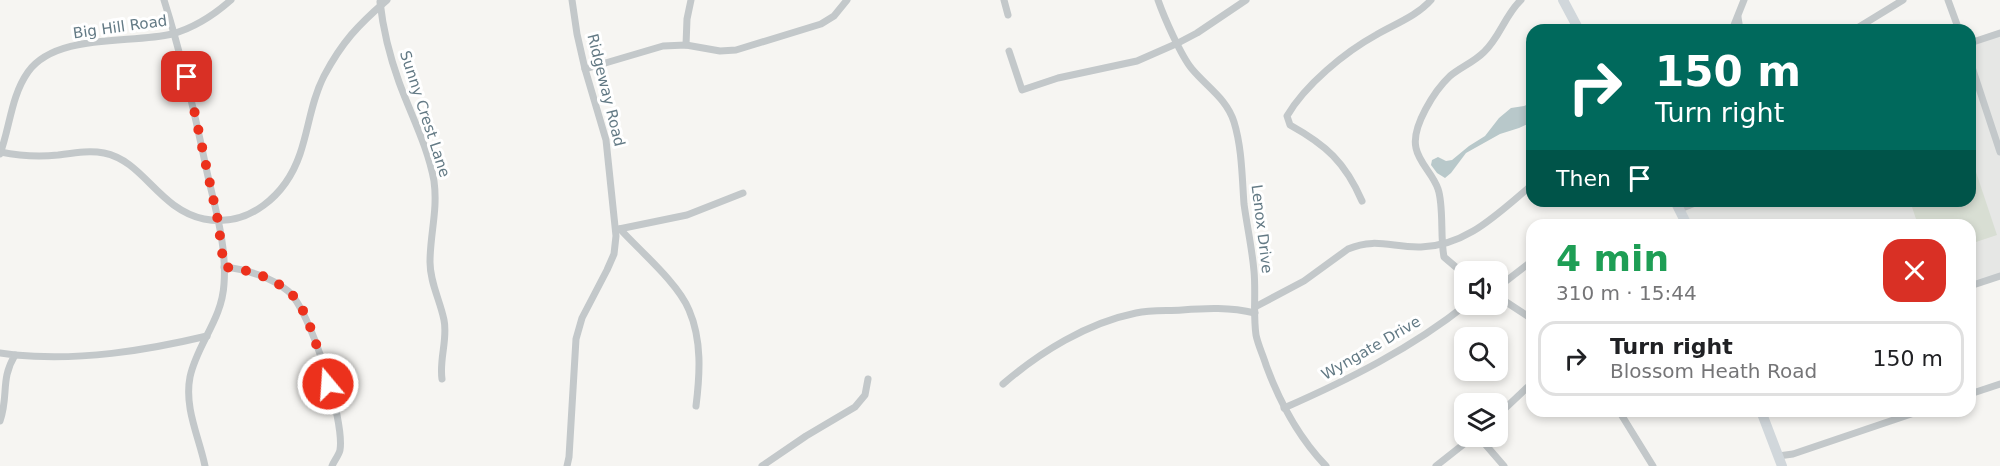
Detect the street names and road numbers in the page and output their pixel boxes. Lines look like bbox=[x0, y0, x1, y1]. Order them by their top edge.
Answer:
street label: Big Hill Road bbox=[72, 11, 168, 43]
street label: Ridgeway Road bbox=[583, 32, 629, 148]
street label: Sunny Crest Lane bbox=[396, 48, 454, 180]
street label: Lenox Drive bbox=[1248, 184, 1276, 274]
street label: Wyngate Drive bbox=[1318, 312, 1424, 384]

